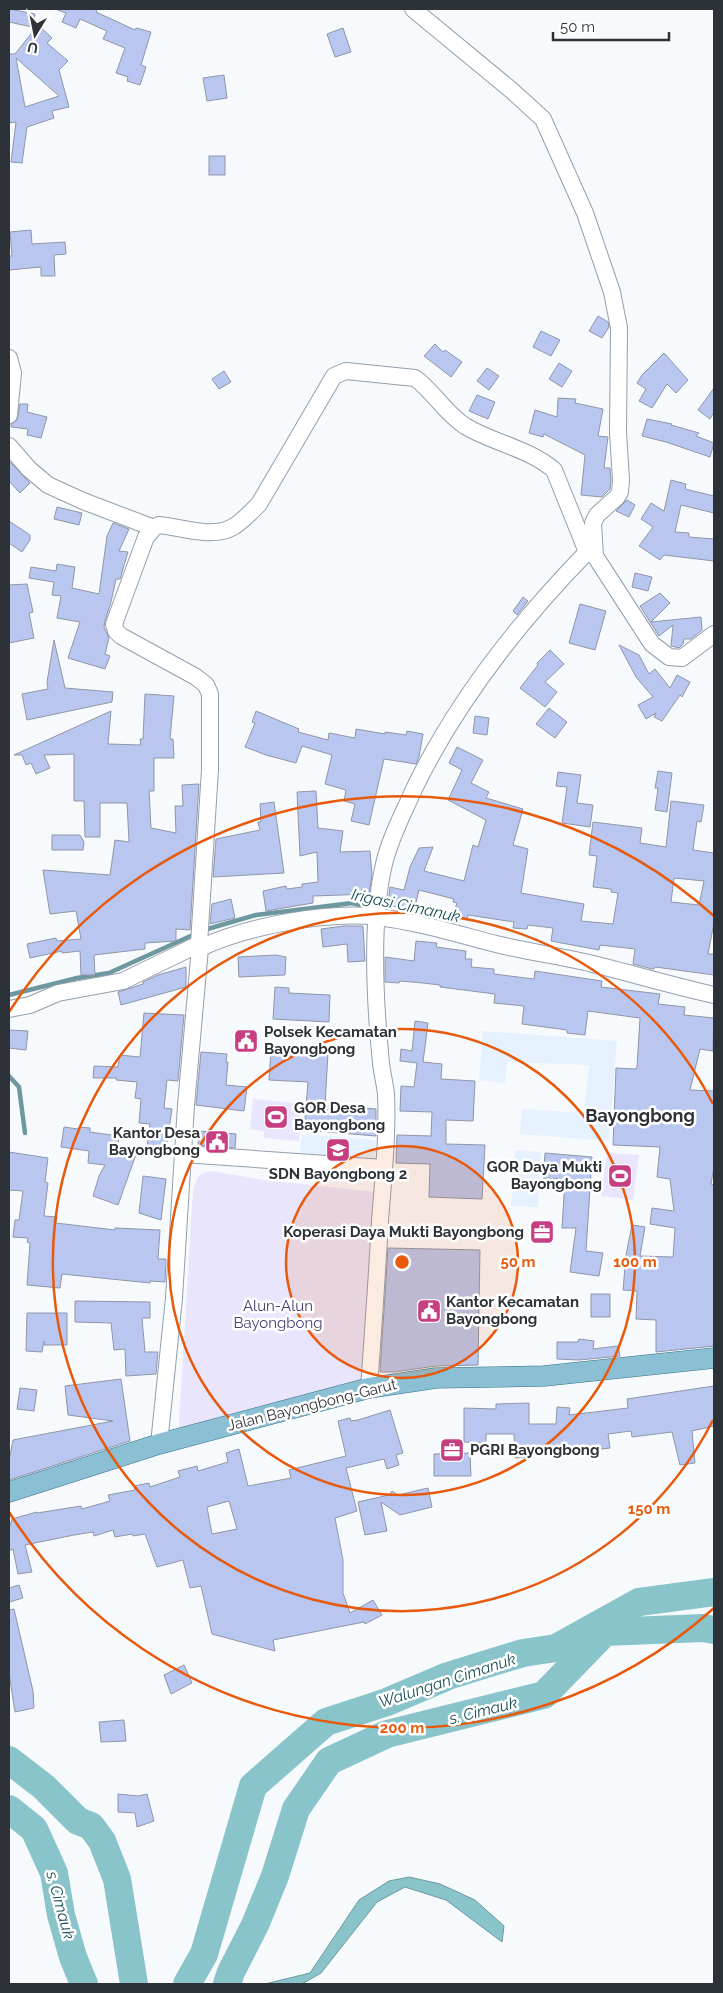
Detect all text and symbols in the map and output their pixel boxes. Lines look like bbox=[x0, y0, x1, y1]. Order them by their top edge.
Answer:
north arrow bbox=[10, 10, 60, 60]
scale bar bbox=[553, 10, 669, 42]
text: 50 m bbox=[560, 18, 595, 36]
text: U bbox=[26, 39, 39, 57]
water label: Irigasi Cimanuk bbox=[350, 885, 463, 926]
place label: Polsek Kecamatan Bayongbong bbox=[264, 1023, 397, 1058]
public building icon: Polsek Kecamatan Bayongbong bbox=[233, 1028, 259, 1054]
place label: GOR Desa Bayongbong bbox=[294, 1099, 385, 1134]
sports icon: GOR Desa Bayongbong bbox=[263, 1104, 289, 1130]
district label: Bayongbong bbox=[585, 1105, 695, 1126]
place label: Kantor Desa Bayongbong bbox=[109, 1124, 200, 1159]
public building icon: Kantor Desa Bayongbong bbox=[204, 1129, 230, 1155]
school or university icon: SDN Bayongbong 2 bbox=[325, 1137, 351, 1163]
place label: GOR Daya Mukti Bayongbong bbox=[487, 1158, 602, 1193]
sports icon: GOR Daya Mukti Bayongbong bbox=[607, 1163, 633, 1189]
place label: SDN Bayongbong 2 bbox=[269, 1165, 407, 1183]
office icon: Koperasi Daya Mukti Bayongbong bbox=[529, 1219, 555, 1245]
place label: Koperasi Daya Mukti Bayongbong bbox=[283, 1223, 524, 1241]
centre of rings bbox=[393, 1253, 411, 1271]
text: 50 m bbox=[500, 1253, 536, 1271]
text: 100 m bbox=[613, 1253, 657, 1271]
place label: Kantor Kecamatan Bayongbong bbox=[446, 1293, 579, 1328]
park label: Alun-Alun Bayongbong bbox=[234, 1297, 322, 1332]
public building icon: Kantor Kecamatan Bayongbong bbox=[416, 1298, 442, 1324]
street label: Jalan Bayongbong-Garut bbox=[226, 1375, 398, 1435]
office icon: PGRI Bayongbong bbox=[439, 1437, 465, 1463]
place label: PGRI Bayongbong bbox=[470, 1441, 599, 1459]
text: 150 m bbox=[628, 1500, 670, 1518]
water label: Walungan Cimanuk bbox=[376, 1649, 518, 1712]
water label: s. Cimauk bbox=[446, 1693, 520, 1728]
text: 200 m bbox=[380, 1719, 424, 1737]
water label: s. Cimauk bbox=[42, 1868, 79, 1942]

